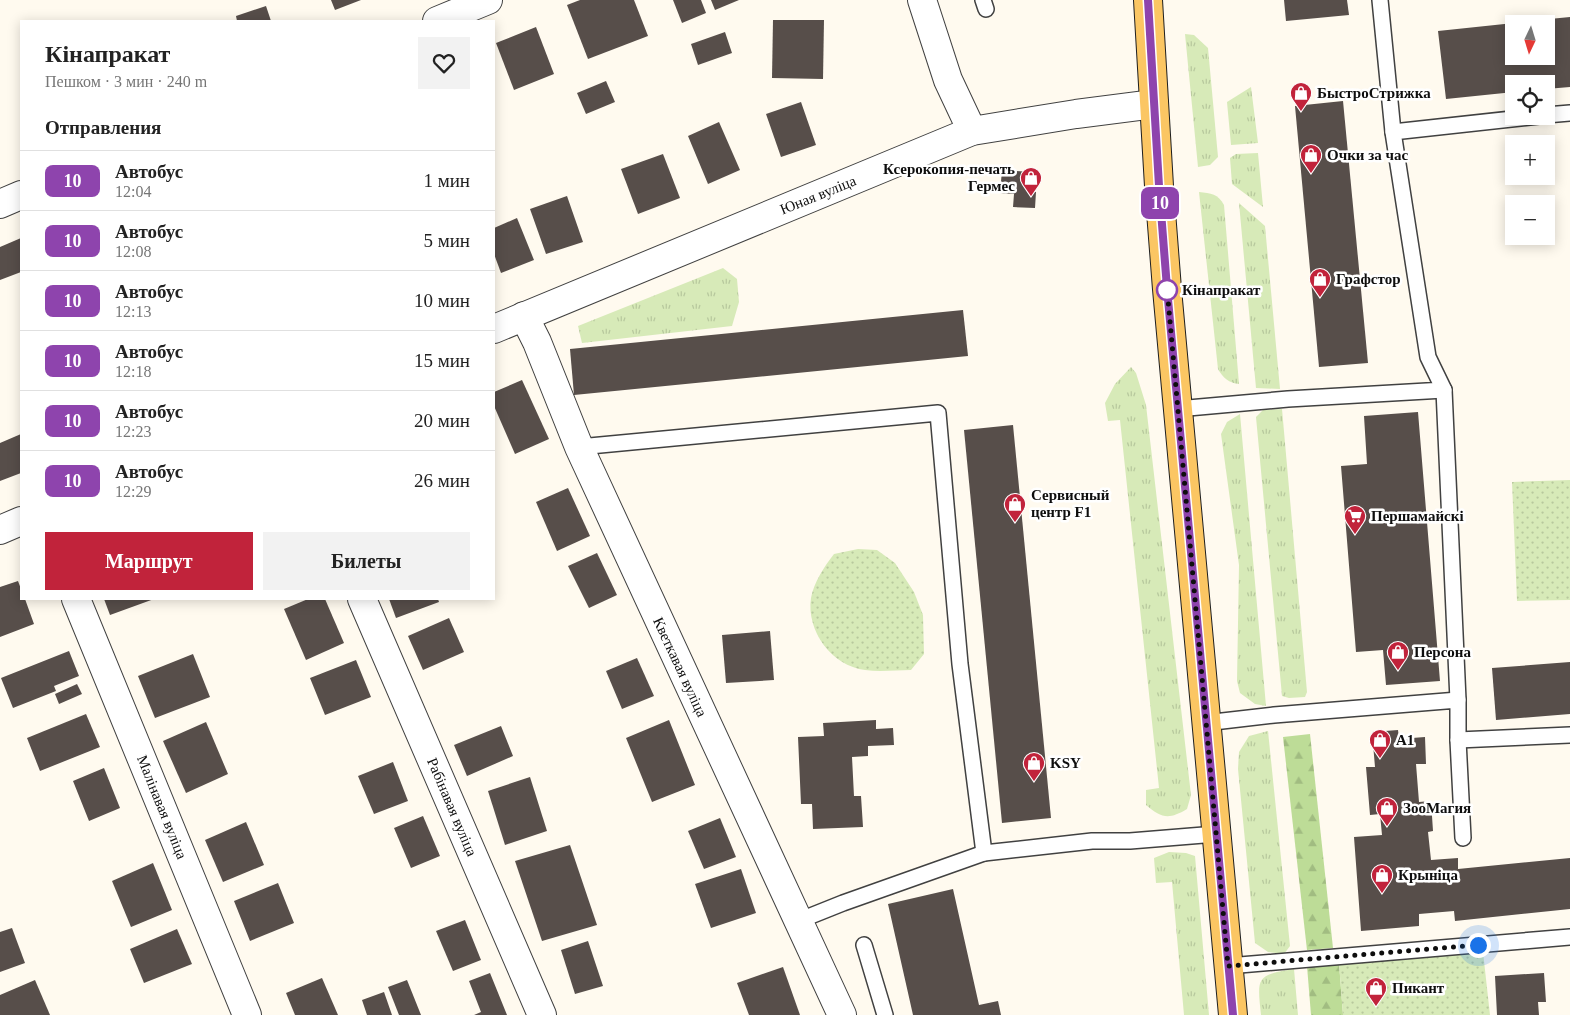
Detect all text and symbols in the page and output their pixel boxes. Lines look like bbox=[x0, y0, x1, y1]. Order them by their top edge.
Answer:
north arrow bbox=[1505, 15, 1555, 65]
map controls bbox=[1505, 15, 1555, 245]
button: heart bbox=[418, 37, 470, 89]
text: Кінапракат bbox=[45, 41, 170, 67]
text: Пешком · 3 мин · 240 m bbox=[45, 73, 207, 90]
button: locate bbox=[1505, 75, 1555, 125]
shop icon: БыстроСтрижка bbox=[1289, 81, 1313, 112]
place label: БыстроСтрижка bbox=[1317, 85, 1431, 101]
text: Отправления bbox=[45, 117, 161, 138]
button: + bbox=[1505, 135, 1555, 185]
shop icon: Очки за час bbox=[1299, 143, 1323, 174]
place label: Очки за час bbox=[1327, 147, 1408, 163]
text: Автобус bbox=[115, 161, 183, 182]
place label: Ксерокопия-печать Гермес bbox=[883, 161, 1015, 194]
shop icon: Ксерокопия-печать Гермес bbox=[1019, 166, 1043, 197]
text: 1 мин bbox=[423, 170, 470, 191]
text: 10 bbox=[64, 171, 82, 191]
street label: Юная вуліца bbox=[778, 172, 859, 217]
text: 12:04 bbox=[115, 183, 151, 200]
line badge: 10 bbox=[1138, 187, 1182, 219]
text: 10 bbox=[1151, 193, 1169, 213]
button: − bbox=[1505, 195, 1555, 245]
text: Автобус bbox=[115, 221, 183, 242]
text: 5 мин bbox=[423, 230, 470, 251]
text: 10 bbox=[64, 231, 82, 251]
text: 12:08 bbox=[115, 243, 151, 260]
shop icon: Графстор bbox=[1308, 267, 1332, 298]
place label: Графстор bbox=[1336, 271, 1401, 287]
marker: Кінапракат bbox=[1156, 279, 1178, 301]
text: Автобус bbox=[115, 281, 183, 302]
place label: Кінапракат bbox=[1182, 282, 1261, 298]
text: 10 мин bbox=[414, 290, 470, 311]
text: 10 bbox=[64, 291, 82, 311]
text: 12:13 bbox=[115, 303, 151, 320]
text: Автобус bbox=[115, 341, 183, 362]
text: 15 мин bbox=[414, 350, 470, 371]
text: 10 bbox=[64, 351, 82, 371]
text: 12:18 bbox=[115, 363, 151, 380]
text: Автобус bbox=[115, 401, 183, 422]
text: 20 мин bbox=[414, 410, 470, 431]
text: 10 bbox=[64, 411, 82, 431]
text: 12:23 bbox=[115, 423, 151, 440]
text: Автобус bbox=[115, 461, 183, 482]
text: 26 мин bbox=[414, 470, 470, 491]
text: 10 bbox=[64, 471, 82, 491]
text: 12:29 bbox=[115, 483, 151, 500]
place label: Сервисный центр F1 bbox=[1031, 487, 1110, 520]
shop icon: Сервисный центр F1 bbox=[1003, 492, 1027, 523]
supermarket icon: Першамайскі bbox=[1343, 504, 1367, 535]
place label: Першамайскі bbox=[1371, 508, 1464, 524]
button: Маршрут bbox=[45, 532, 253, 590]
button: Билеты bbox=[263, 532, 470, 590]
street label: Кветкавая вуліца bbox=[650, 615, 710, 720]
shop icon: Персона bbox=[1386, 640, 1410, 671]
place label: Персона bbox=[1414, 644, 1471, 660]
shop icon: A1 bbox=[1368, 728, 1392, 759]
place label: A1 bbox=[1396, 732, 1414, 748]
shop icon: KSY bbox=[1022, 751, 1046, 782]
street label: Малінавая вуліца bbox=[134, 753, 190, 861]
street label: Рабінавая вуліца bbox=[424, 755, 480, 859]
place label: KSY bbox=[1050, 755, 1081, 771]
shop icon: ЗооМагия bbox=[1375, 796, 1399, 827]
place label: ЗооМагия bbox=[1403, 800, 1471, 816]
shop icon: Крыніца bbox=[1370, 863, 1394, 894]
place label: Крыніца bbox=[1398, 867, 1458, 883]
your location bbox=[1466, 933, 1491, 958]
shop icon: Пикант bbox=[1364, 976, 1388, 1007]
place label: Пикант bbox=[1392, 980, 1445, 996]

